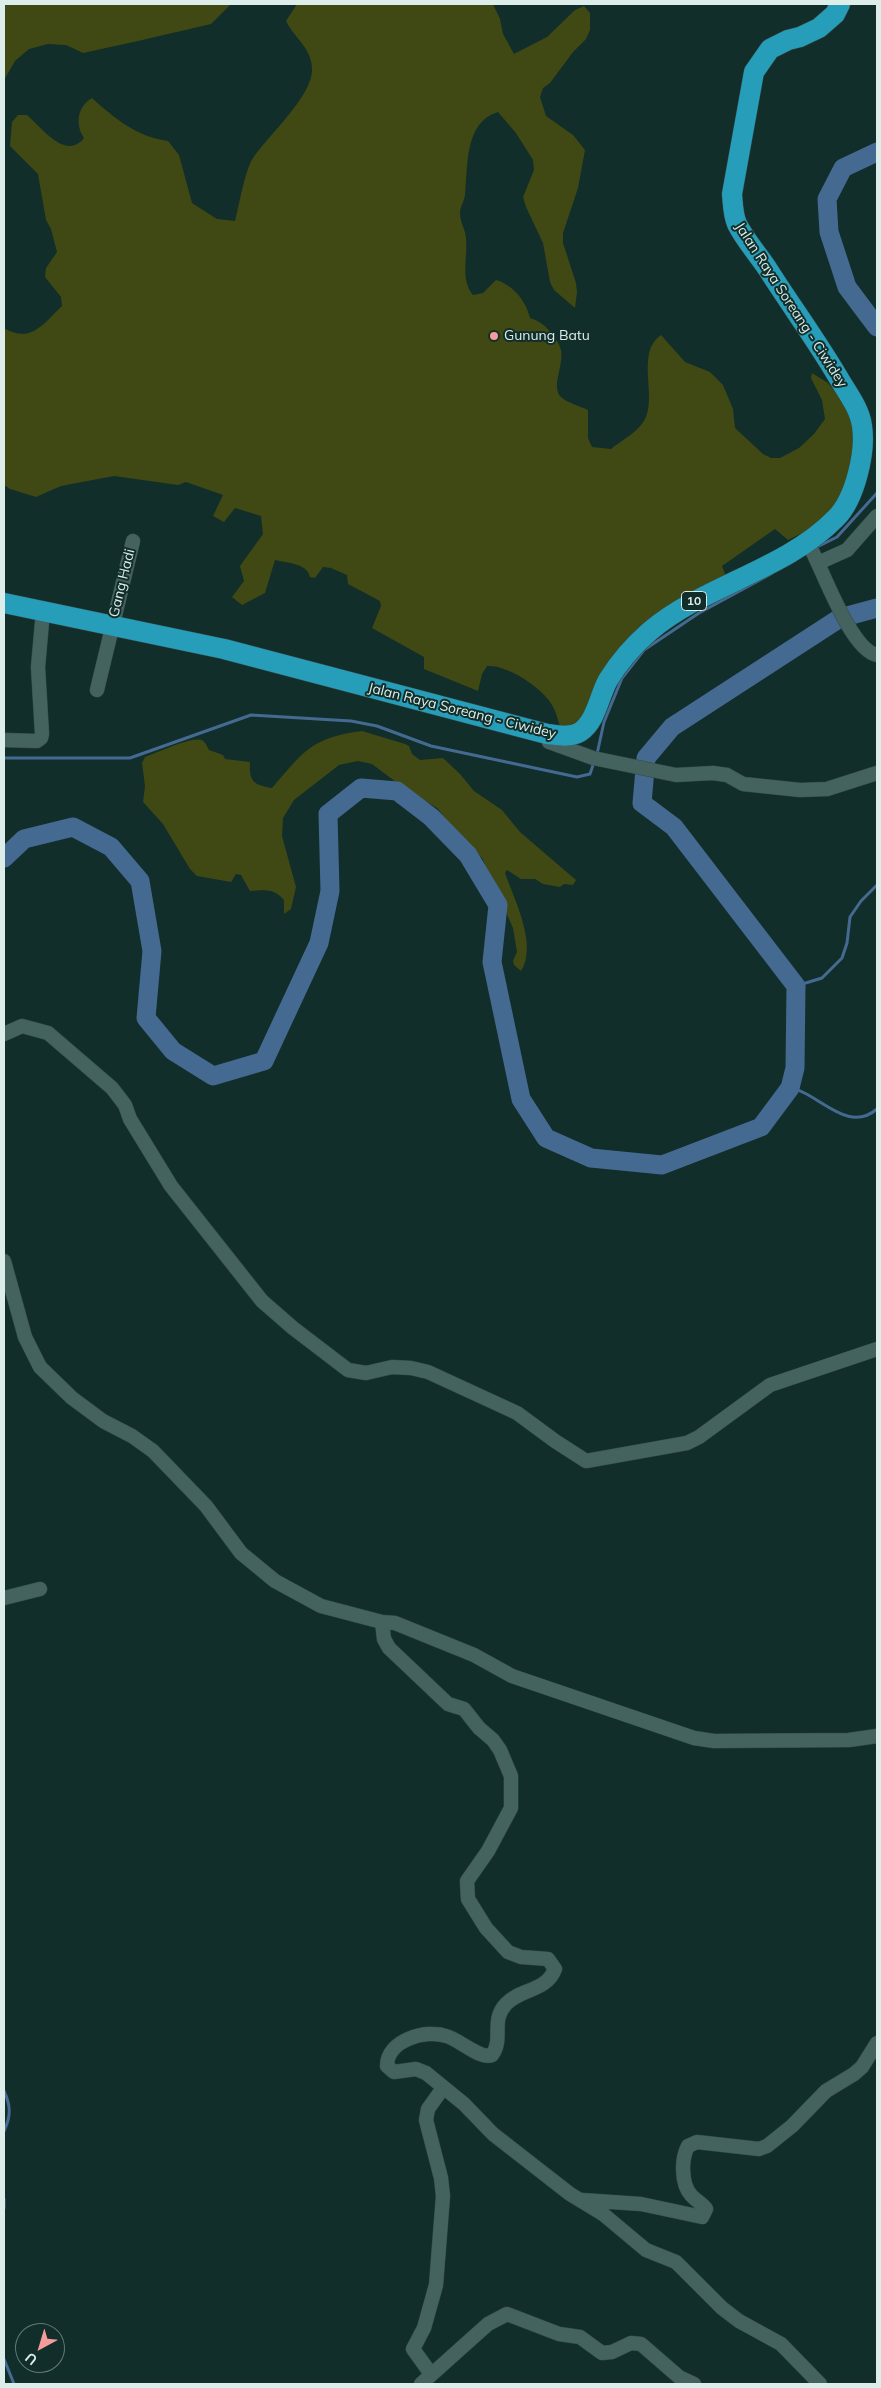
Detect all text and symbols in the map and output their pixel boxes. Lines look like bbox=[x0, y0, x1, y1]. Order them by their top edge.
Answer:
street label: Jalan Raya Soreang - Ciwidey bbox=[731, 219, 851, 391]
place label: Gunung Batu bbox=[504, 328, 590, 344]
marker: Gunung Batu bbox=[488, 330, 500, 342]
street label: Gang Hadi bbox=[105, 547, 139, 619]
road number: 10 bbox=[682, 592, 706, 610]
street label: Jalan Raya Soreang - Ciwidey bbox=[366, 679, 558, 743]
north arrow bbox=[15, 2323, 65, 2373]
text: U bbox=[21, 2349, 41, 2369]

